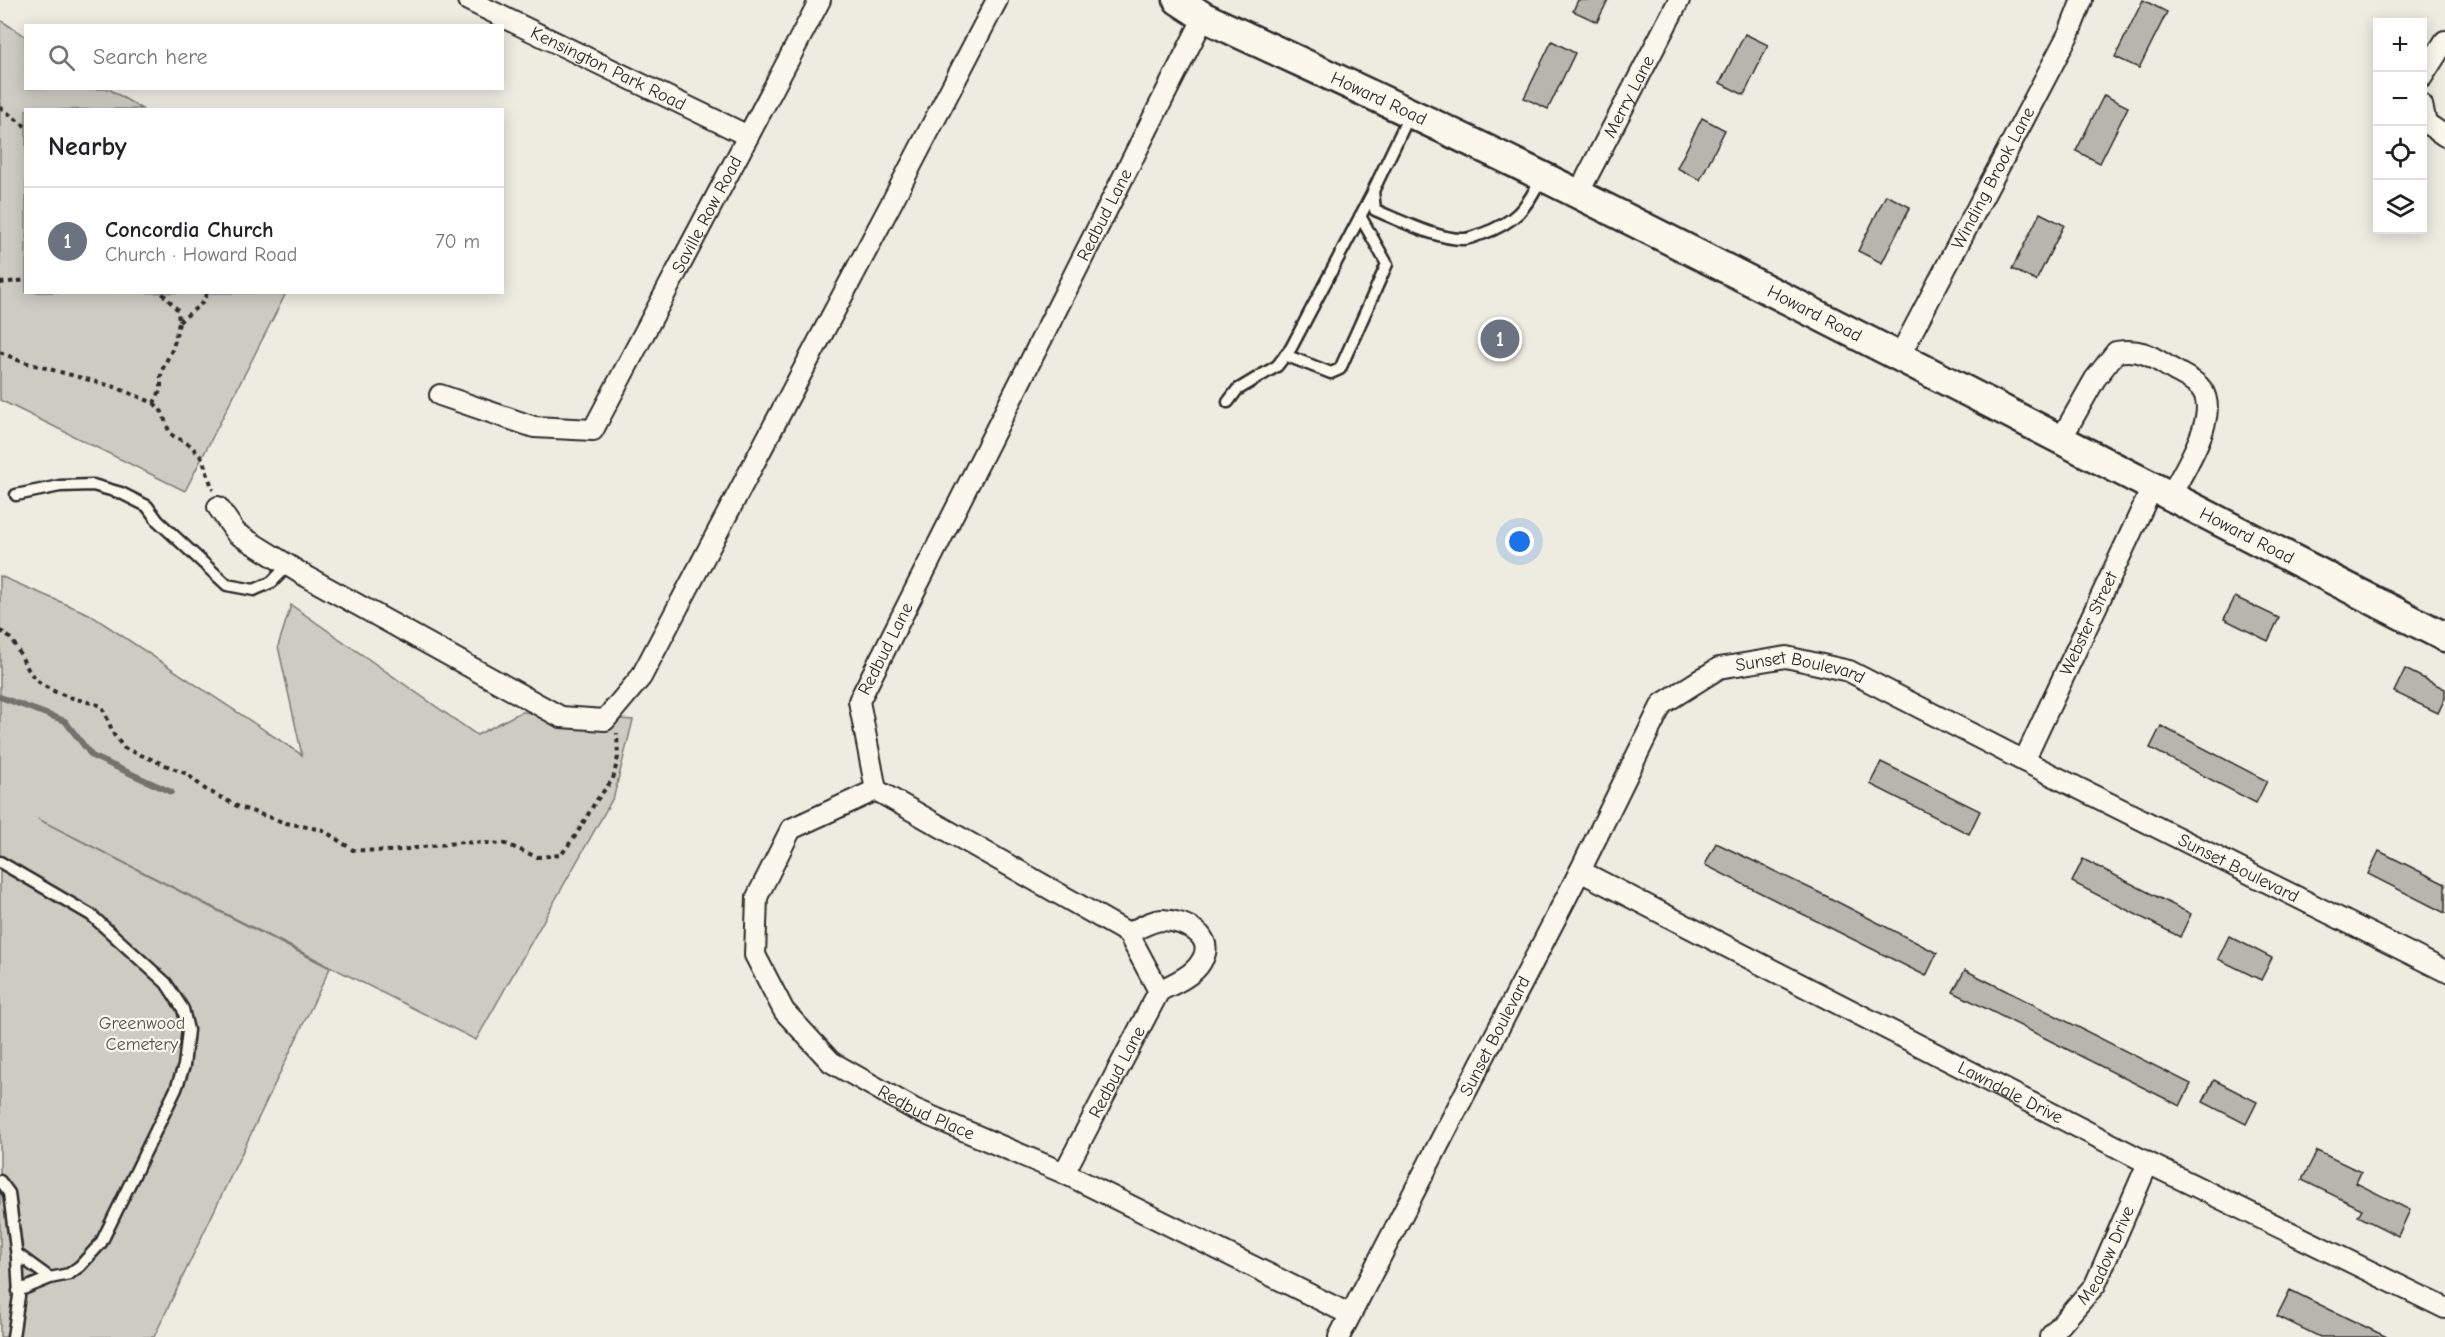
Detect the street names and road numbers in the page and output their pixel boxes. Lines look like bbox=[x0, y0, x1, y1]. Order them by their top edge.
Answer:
street label: Kensington Park Road bbox=[527, 22, 689, 115]
street label: Merry Lane bbox=[1599, 52, 1659, 141]
street label: Howard Road bbox=[1328, 67, 1430, 130]
street label: Winding Brook Lane bbox=[1947, 103, 2039, 253]
street label: Saville Row Road bbox=[667, 152, 746, 277]
street label: Redbud Lane bbox=[1072, 165, 1136, 264]
street label: Howard Road bbox=[1764, 281, 1865, 346]
street label: Howard Road bbox=[2196, 502, 2298, 568]
street label: Webster Street bbox=[2055, 567, 2122, 679]
street label: Redbud Lane bbox=[853, 599, 917, 698]
street label: Sunset Boulevard bbox=[1734, 647, 1869, 688]
street label: Sunset Boulevard bbox=[2175, 829, 2302, 907]
street label: Sunset Boulevard bbox=[1455, 972, 1534, 1099]
street label: Redbud Lane bbox=[1084, 1023, 1149, 1121]
street label: Lawndale Drive bbox=[1954, 1057, 2067, 1128]
street label: Redbud Place bbox=[874, 1080, 978, 1144]
street label: Meadow Drive bbox=[2072, 1203, 2139, 1309]

